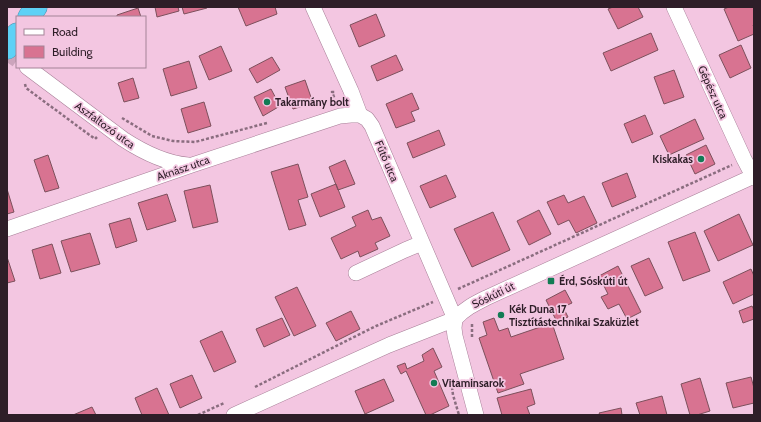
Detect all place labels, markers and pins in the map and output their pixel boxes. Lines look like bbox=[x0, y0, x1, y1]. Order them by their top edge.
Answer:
place label: Takarmány bolt bbox=[275, 95, 349, 109]
marker: Takarmány bolt bbox=[262, 97, 272, 107]
place label: Kiskakas bbox=[652, 152, 693, 166]
marker: Kiskakas bbox=[696, 154, 706, 164]
place label: Érd, Sóskúti út bbox=[559, 274, 628, 288]
marker: Érd, Sóskúti út bbox=[546, 276, 556, 286]
place label: Kék Duna 17 Tisztítástechnikai Szaküzlet bbox=[509, 302, 639, 329]
marker: Kék Duna 17 Tisztítástechnikai Szaküzlet bbox=[496, 310, 506, 320]
place label: Vitaminsarok bbox=[442, 376, 505, 390]
marker: Vitaminsarok bbox=[429, 378, 439, 388]

